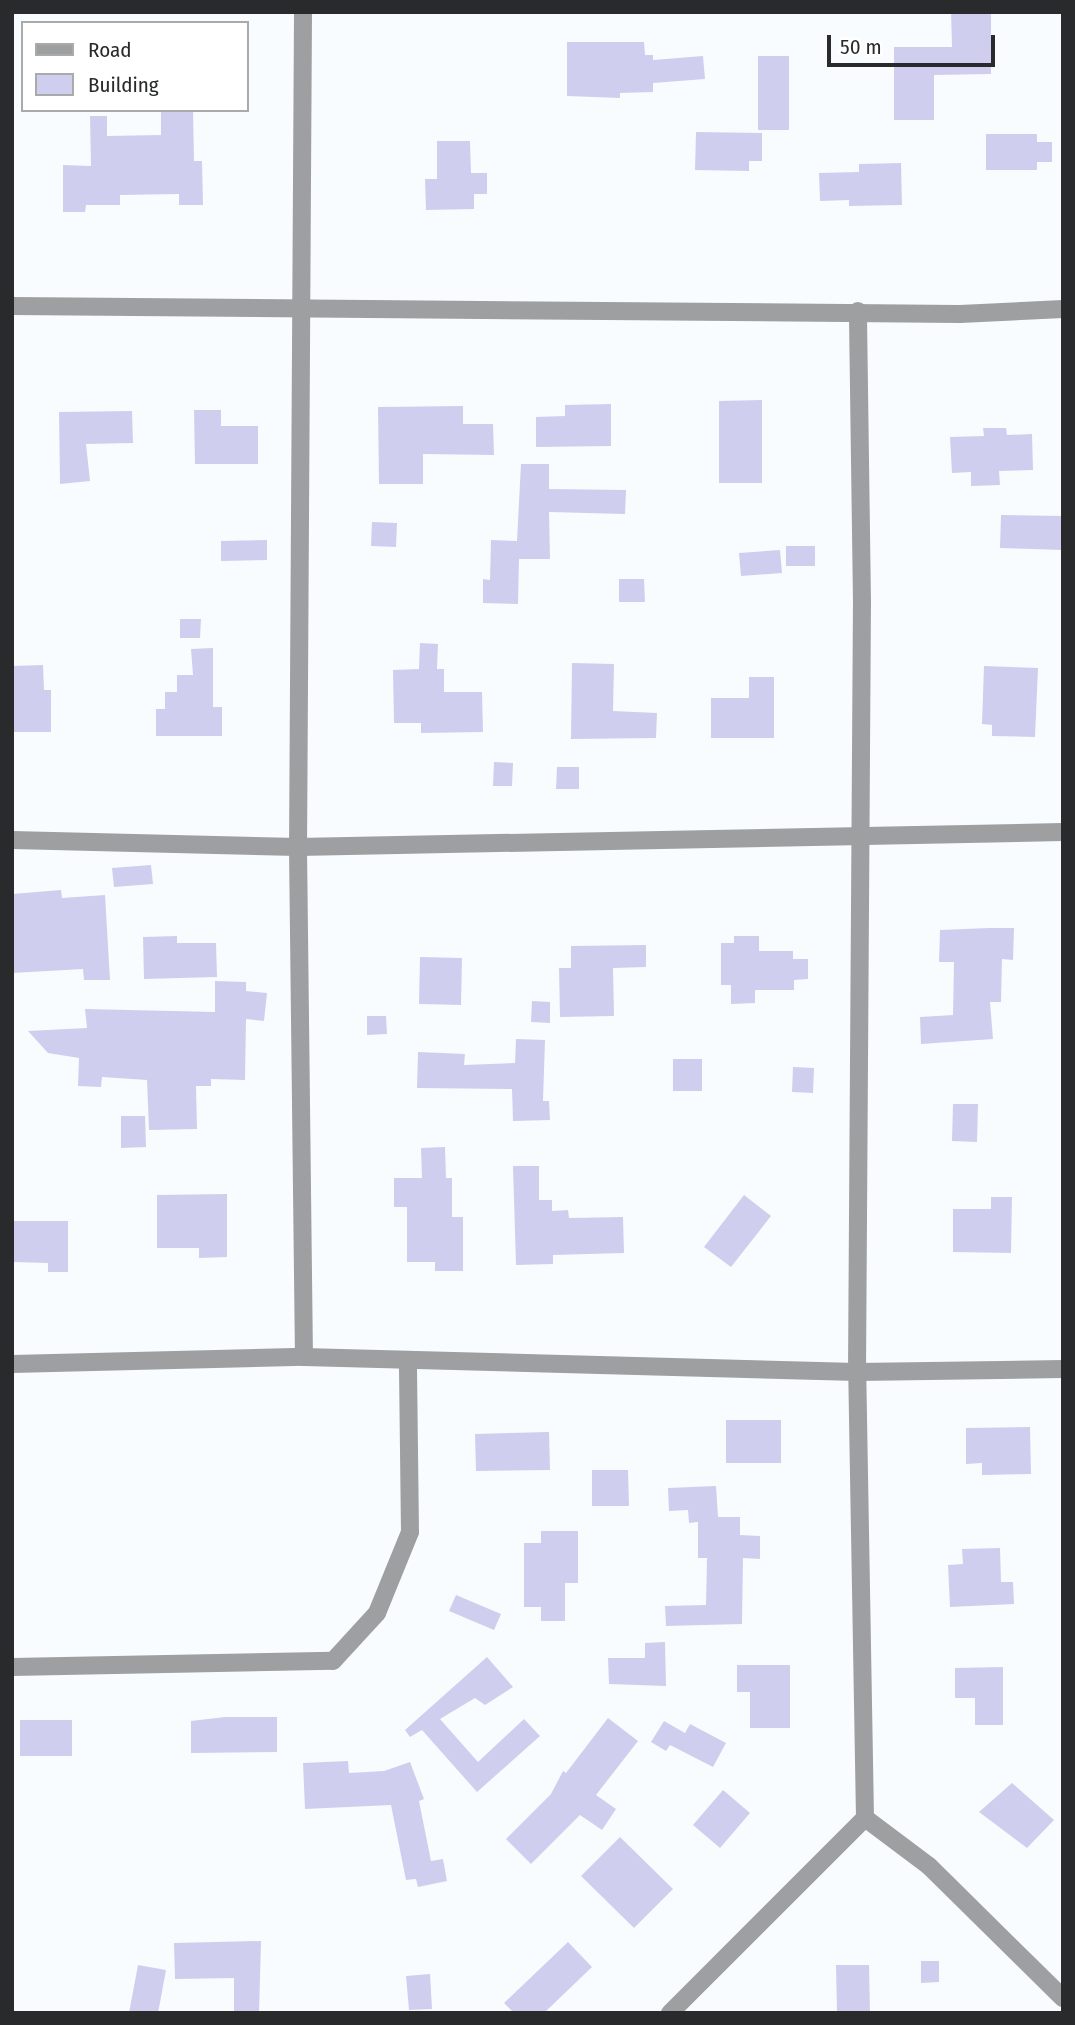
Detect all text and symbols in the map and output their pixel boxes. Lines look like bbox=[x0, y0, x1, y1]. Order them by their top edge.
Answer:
legend bbox=[21, 21, 248, 112]
scale bar bbox=[830, 21, 998, 65]
text: 50 m bbox=[840, 34, 882, 60]
text: Road bbox=[88, 37, 132, 63]
text: Building bbox=[88, 72, 159, 98]

